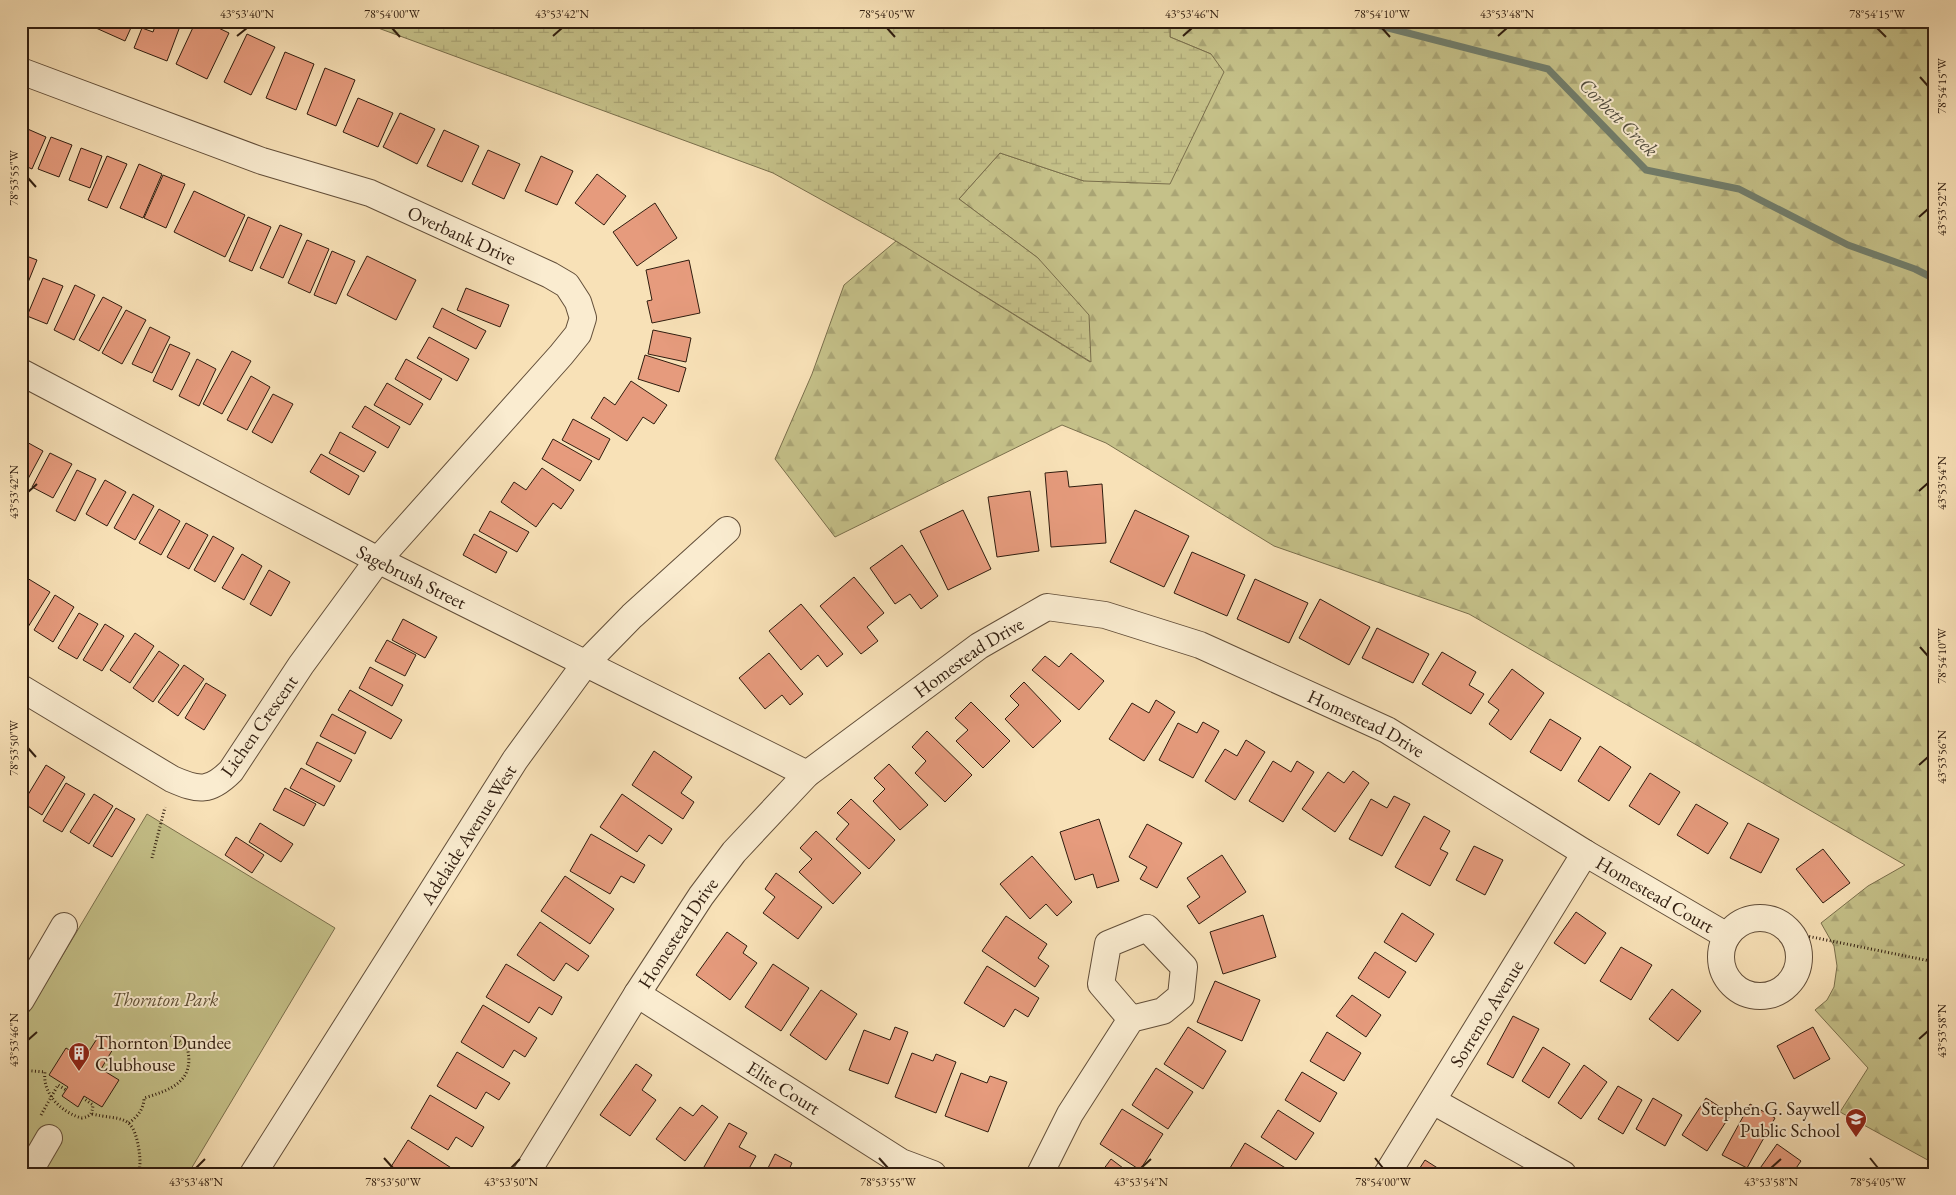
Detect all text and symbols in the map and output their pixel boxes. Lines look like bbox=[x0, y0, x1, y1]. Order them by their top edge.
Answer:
text: 43°53'40"N bbox=[220, 6, 274, 22]
text: 78°54'00"W bbox=[364, 6, 421, 22]
text: 43°53'42"N bbox=[535, 6, 589, 22]
text: 78°54'05"W bbox=[859, 6, 916, 22]
text: 43°53'46"N bbox=[1165, 6, 1219, 22]
text: 78°54'10"W bbox=[1354, 6, 1411, 22]
text: 43°53'48"N bbox=[1480, 6, 1534, 22]
text: 78°54'15"W bbox=[1849, 6, 1906, 22]
text: 78°54'15"W bbox=[1934, 57, 1950, 114]
water label: Corbett Creek bbox=[1574, 72, 1664, 162]
text: 78°53'55"W bbox=[6, 149, 22, 206]
text: 43°53'52"N bbox=[1934, 182, 1950, 236]
street label: Overbank Drive bbox=[404, 199, 520, 270]
text: 43°53'54"N bbox=[1934, 456, 1950, 510]
text: 43°53'42"N bbox=[6, 465, 22, 519]
street label: Sagebrush Street bbox=[352, 539, 471, 615]
street label: Homestead Drive bbox=[908, 611, 1028, 703]
text: 78°54'10"W bbox=[1934, 627, 1950, 684]
street label: Lichen Crescent bbox=[215, 670, 303, 782]
street label: Homestead Drive bbox=[1304, 683, 1430, 763]
text: 78°53'50"W bbox=[6, 719, 22, 776]
text: 43°53'56"N bbox=[1934, 730, 1950, 784]
street label: Adelaide Avenue West bbox=[414, 759, 522, 910]
street label: Homestead Court bbox=[1591, 850, 1719, 938]
street label: Homestead Drive bbox=[632, 872, 723, 993]
street label: Sorrento Avenue bbox=[1444, 955, 1529, 1072]
park label: Thornton Park bbox=[112, 987, 219, 1012]
text: 43°53'58"N bbox=[1934, 1004, 1950, 1058]
text: 43°53'46"N bbox=[6, 1013, 22, 1067]
place label: Thornton Dundee Clubhouse bbox=[95, 1030, 231, 1077]
building icon: Thornton Dundee Clubhouse bbox=[67, 1041, 91, 1072]
street label: Elite Court bbox=[742, 1055, 825, 1120]
place label: Stephen G. Saywell Public School bbox=[1702, 1096, 1840, 1143]
school or university icon: Stephen G. Saywell Public School bbox=[1844, 1107, 1868, 1138]
text: 43°53'48"N bbox=[169, 1174, 223, 1190]
text: 78°53'50"W bbox=[365, 1174, 422, 1190]
text: 43°53'50"N bbox=[484, 1174, 538, 1190]
text: 78°53'55"W bbox=[860, 1174, 917, 1190]
text: 43°53'54"N bbox=[1114, 1174, 1168, 1190]
text: 78°54'00"W bbox=[1355, 1174, 1412, 1190]
text: 43°53'58"N bbox=[1744, 1174, 1798, 1190]
text: 78°54'05"W bbox=[1850, 1174, 1907, 1190]

